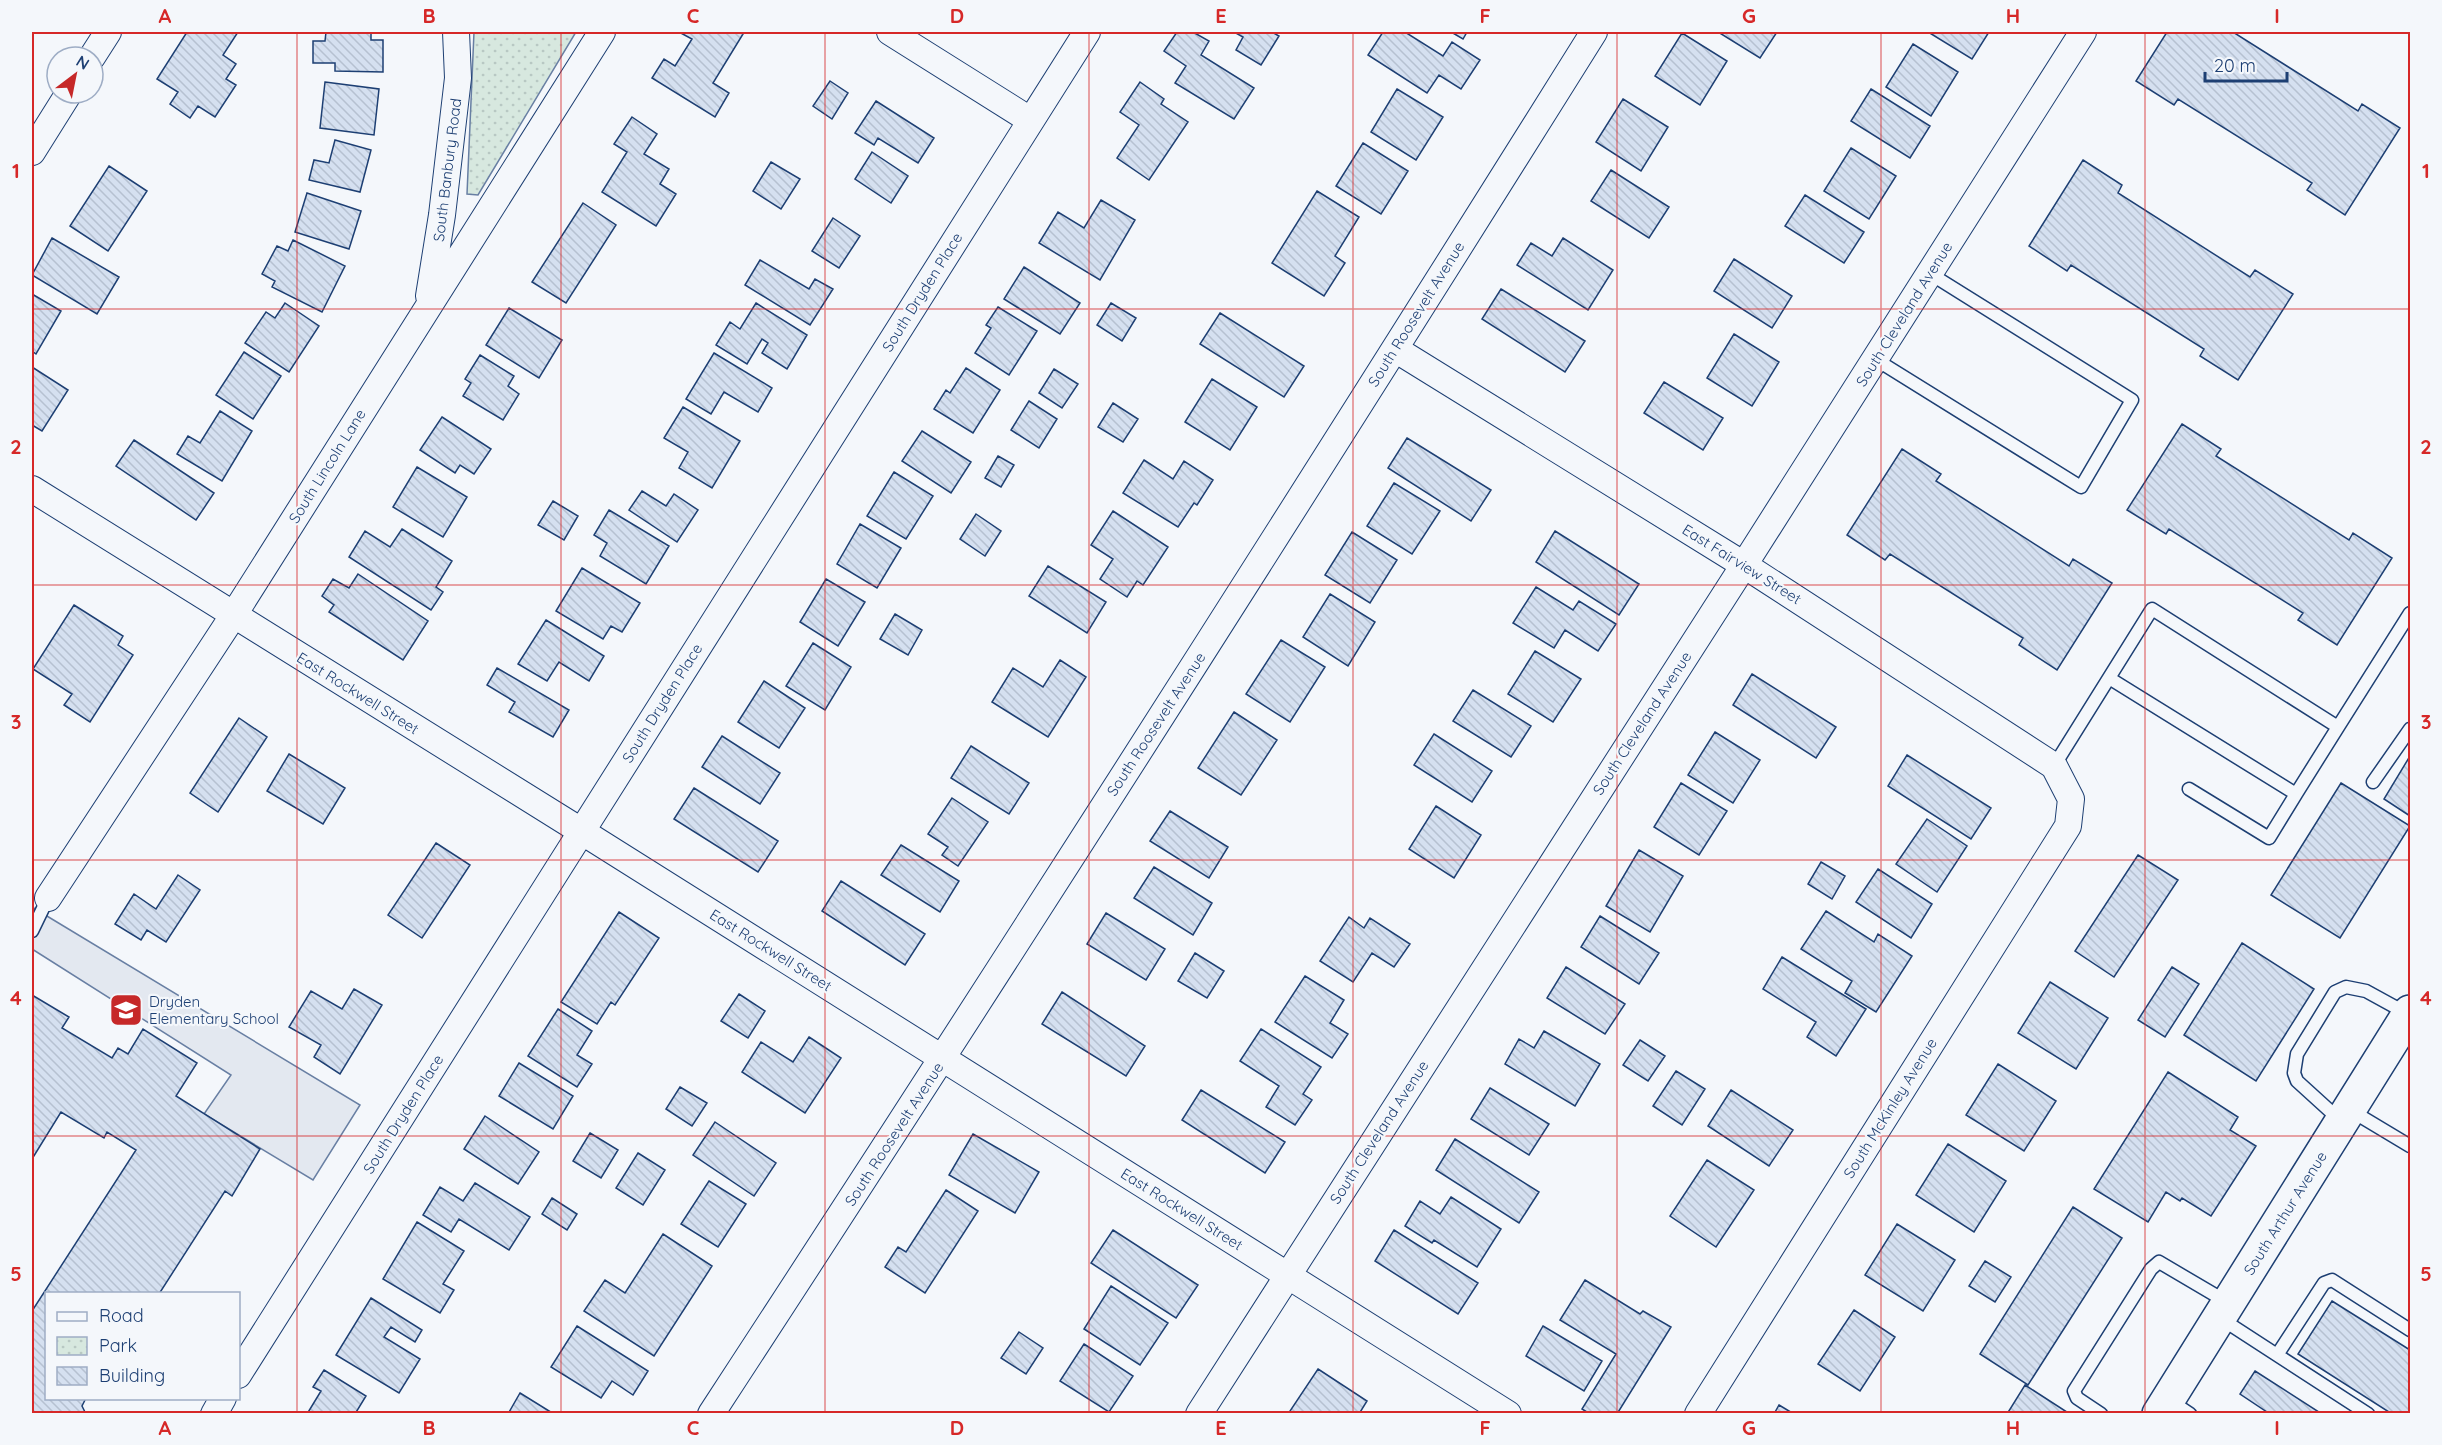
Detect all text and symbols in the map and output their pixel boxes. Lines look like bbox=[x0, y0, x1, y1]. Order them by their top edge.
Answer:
text: A bbox=[159, 3, 172, 28]
text: B bbox=[422, 3, 436, 28]
text: C bbox=[687, 3, 700, 28]
text: D bbox=[950, 3, 964, 28]
text: E bbox=[1215, 3, 1227, 28]
text: F bbox=[1479, 3, 1491, 28]
text: G bbox=[1742, 3, 1756, 28]
text: H bbox=[2006, 3, 2020, 28]
text: I bbox=[2274, 3, 2280, 28]
north arrow bbox=[45, 45, 105, 105]
scale bar bbox=[2205, 45, 2288, 83]
text: N bbox=[73, 51, 93, 74]
text: 20 m bbox=[2214, 54, 2256, 77]
street label: South Banbury Road bbox=[429, 97, 465, 243]
text: 1 bbox=[12, 158, 20, 183]
text: 1 bbox=[2422, 158, 2430, 183]
street label: South Dryden Place bbox=[878, 229, 966, 355]
street label: South Roosevelt Avenue bbox=[1364, 238, 1468, 390]
street label: South Cleveland Avenue bbox=[1852, 238, 1956, 390]
street label: South Lincoln Lane bbox=[284, 405, 370, 527]
text: 2 bbox=[10, 434, 22, 459]
text: 2 bbox=[2420, 434, 2432, 459]
street label: East Fairview Street bbox=[1679, 520, 1805, 608]
street label: South Dryden Place bbox=[618, 640, 706, 766]
street label: East Rockwell Street bbox=[293, 648, 423, 738]
street label: South Cleveland Avenue bbox=[1588, 648, 1696, 798]
street label: South Roosevelt Avenue bbox=[1102, 649, 1210, 799]
text: 3 bbox=[11, 709, 21, 734]
text: 3 bbox=[2421, 709, 2431, 734]
street label: East Rockwell Street bbox=[706, 905, 836, 995]
text: 4 bbox=[10, 985, 22, 1010]
text: 4 bbox=[2420, 985, 2432, 1010]
school or university icon: Dryden Elementary School bbox=[108, 992, 144, 1028]
place label: Dryden Elementary School bbox=[149, 992, 279, 1028]
street label: South McKinley Avenue bbox=[1839, 1034, 1941, 1182]
street label: South Dryden Place bbox=[359, 1051, 447, 1177]
street label: South Cleveland Avenue bbox=[1325, 1057, 1433, 1207]
street label: South Roosevelt Avenue bbox=[840, 1059, 948, 1209]
street label: South Arthur Avenue bbox=[2239, 1148, 2331, 1278]
street label: East Rockwell Street bbox=[1117, 1164, 1247, 1254]
text: 5 bbox=[10, 1261, 22, 1286]
text: 5 bbox=[2420, 1261, 2432, 1286]
legend bbox=[45, 1292, 240, 1400]
text: Road bbox=[99, 1304, 144, 1327]
text: Park bbox=[99, 1334, 137, 1357]
text: Building bbox=[99, 1364, 165, 1387]
text: A bbox=[159, 1415, 172, 1440]
text: B bbox=[422, 1415, 436, 1440]
text: C bbox=[687, 1415, 700, 1440]
text: D bbox=[950, 1415, 964, 1440]
text: E bbox=[1215, 1415, 1227, 1440]
text: F bbox=[1479, 1415, 1491, 1440]
text: G bbox=[1742, 1415, 1756, 1440]
text: H bbox=[2006, 1415, 2020, 1440]
text: I bbox=[2274, 1415, 2280, 1440]

